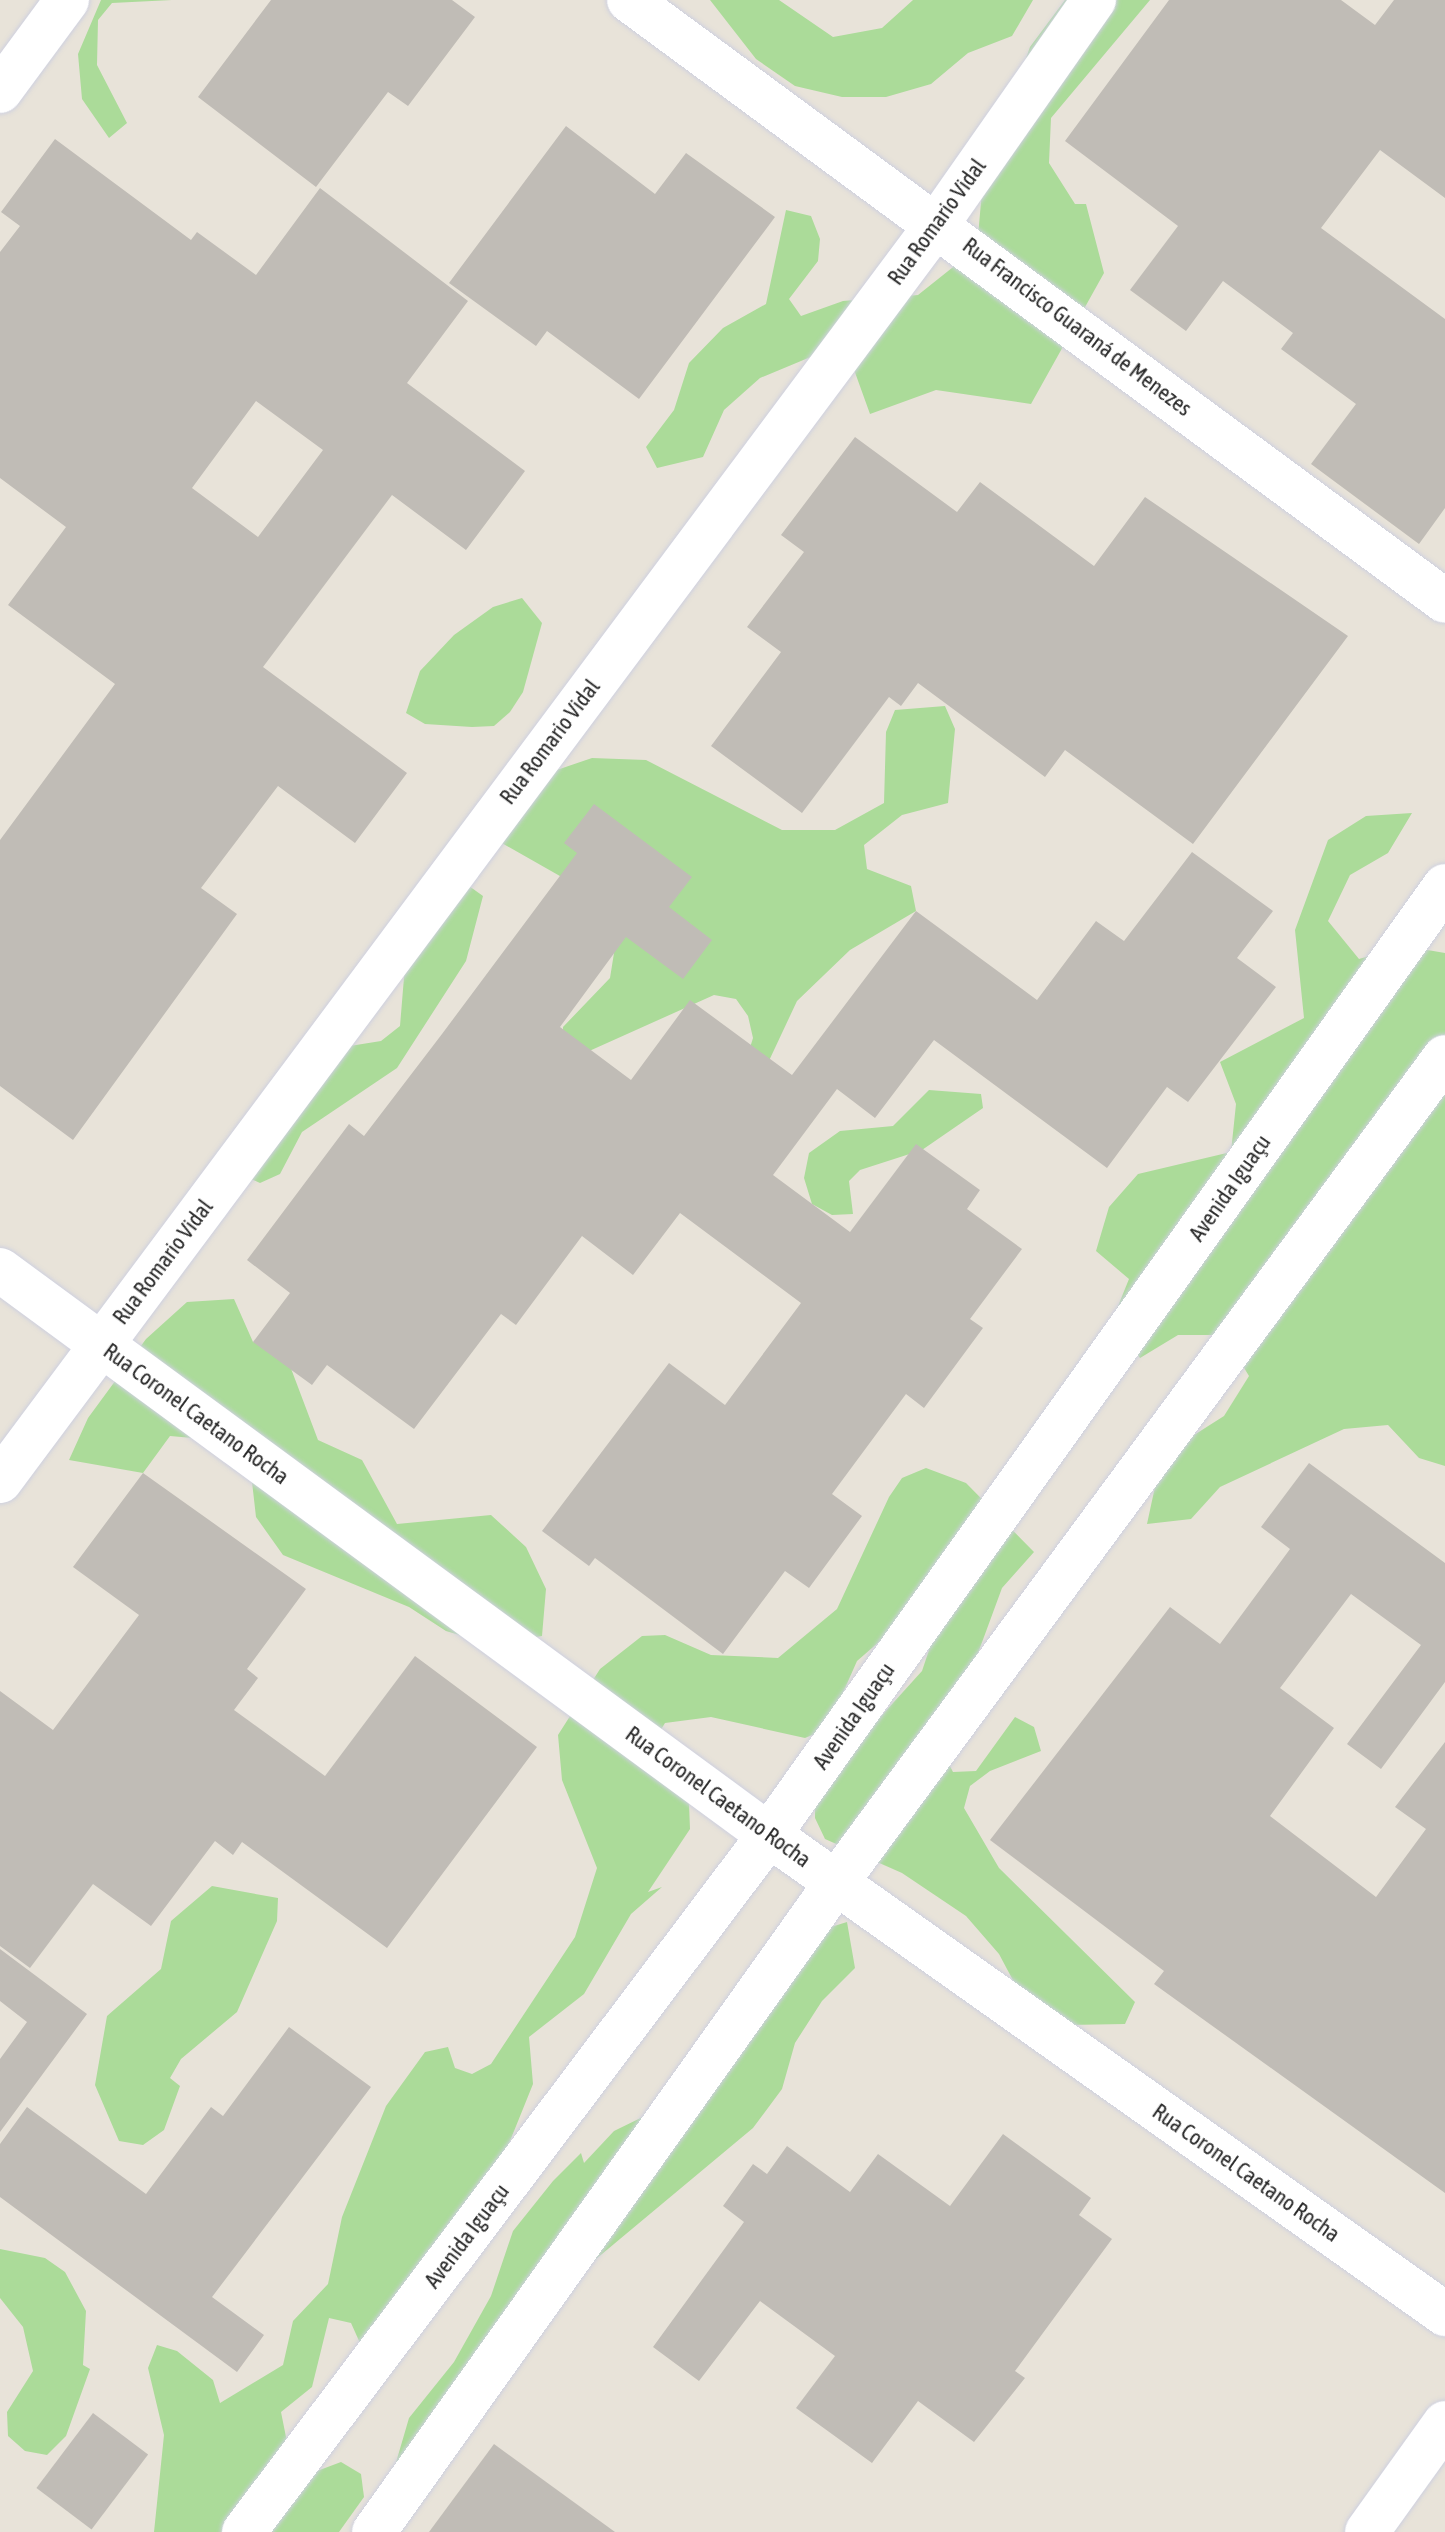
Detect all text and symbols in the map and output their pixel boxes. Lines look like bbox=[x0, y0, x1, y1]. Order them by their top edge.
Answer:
street label: Rua Romario Vidal bbox=[882, 154, 992, 290]
street label: Rua Francisco Guaraná de Menezes bbox=[957, 232, 1197, 422]
street label: Rua Romario Vidal bbox=[494, 674, 606, 810]
street label: Avenida Iguaçu bbox=[1184, 1130, 1276, 1246]
street label: Rua Romario Vidal bbox=[107, 1194, 219, 1330]
street label: Rua Coronel Caetano Rocha bbox=[98, 1338, 294, 1490]
street label: Avenida Iguaçu bbox=[808, 1658, 900, 1774]
street label: Rua Coronel Caetano Rocha bbox=[620, 1721, 816, 1873]
street label: Rua Coronel Caetano Rocha bbox=[1147, 2098, 1345, 2248]
street label: Avenida Iguaçu bbox=[419, 2179, 515, 2293]

